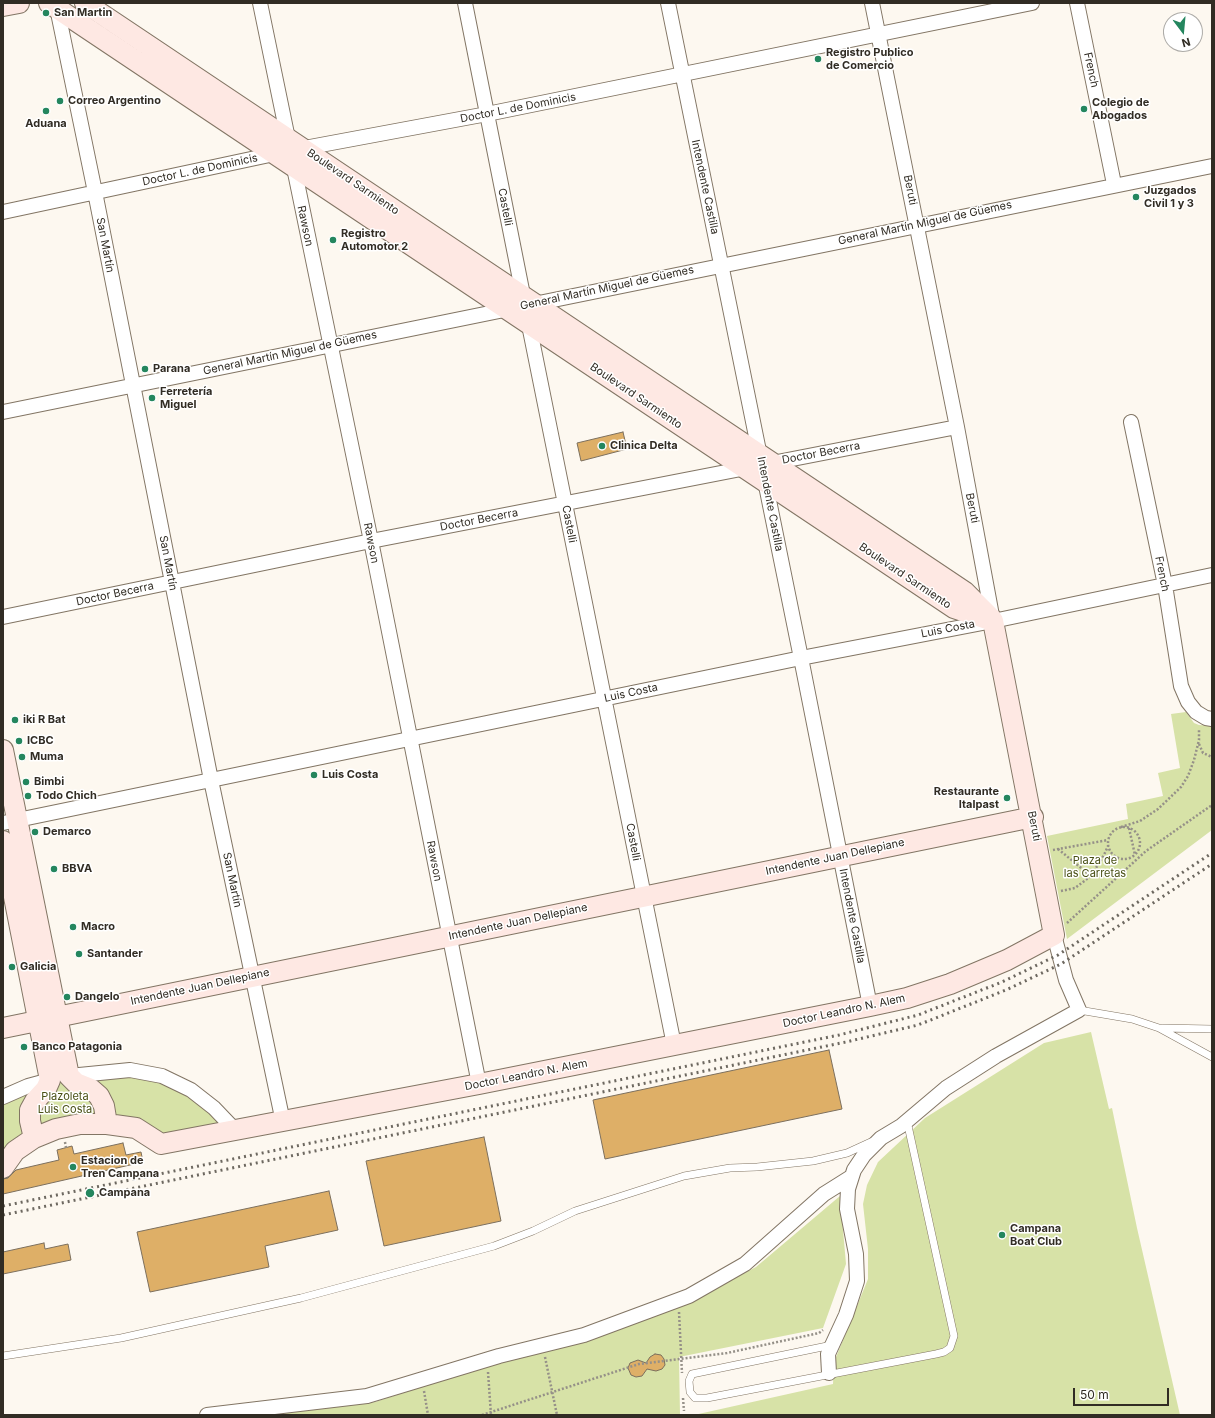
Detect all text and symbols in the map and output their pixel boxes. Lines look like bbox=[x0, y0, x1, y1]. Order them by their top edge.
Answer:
place label: San Martin bbox=[54, 6, 112, 20]
marker: San Martin bbox=[41, 8, 51, 18]
north arrow bbox=[1163, 12, 1203, 52]
text: N bbox=[1180, 35, 1192, 50]
place label: Registro Publico de Comercio bbox=[826, 46, 913, 72]
street label: French bbox=[1081, 51, 1101, 89]
marker: Registro Publico de Comercio bbox=[813, 54, 823, 64]
street label: Doctor L. de Dominicis bbox=[459, 90, 577, 126]
place label: Correo Argentino bbox=[68, 94, 161, 108]
marker: Correo Argentino bbox=[55, 96, 65, 106]
place label: Colegio de Abogados bbox=[1092, 96, 1149, 122]
marker: Colegio de Abogados bbox=[1079, 104, 1089, 114]
marker: Aduana bbox=[41, 106, 51, 116]
place label: Aduana bbox=[25, 117, 67, 131]
street label: Intendente Castilla bbox=[689, 139, 721, 235]
street label: Boulevard Sarmiento bbox=[305, 146, 401, 218]
street label: Doctor L. de Dominicis bbox=[141, 151, 259, 189]
street label: Beruti bbox=[901, 174, 919, 206]
place label: Juzgados Civil 1 y 3 bbox=[1144, 184, 1197, 210]
street label: Castelli bbox=[495, 187, 515, 227]
marker: Juzgados Civil 1 y 3 bbox=[1131, 192, 1141, 202]
street label: General Martín Miguel de Güemes bbox=[837, 198, 1013, 248]
street label: Rawson bbox=[294, 205, 316, 247]
street label: San Martín bbox=[93, 216, 117, 274]
place label: Registro Automotor 2 bbox=[341, 227, 408, 253]
marker: Registro Automotor 2 bbox=[328, 235, 338, 245]
street label: General Martín Miguel de Güemes bbox=[519, 263, 695, 313]
street label: General Martín Miguel de Güemes bbox=[202, 328, 378, 378]
street label: Boulevard Sarmiento bbox=[588, 360, 684, 432]
place label: Parana bbox=[153, 362, 190, 376]
marker: Parana bbox=[140, 364, 150, 374]
place label: Ferretería Miguel bbox=[160, 385, 212, 411]
marker: Ferretería Miguel bbox=[147, 393, 157, 403]
place label: Clinica Delta bbox=[610, 439, 678, 453]
street label: Doctor Becerra bbox=[781, 439, 861, 467]
marker: Clinica Delta bbox=[597, 441, 607, 451]
street label: Intendente Castilla bbox=[754, 455, 786, 553]
street label: Beruti bbox=[963, 492, 981, 524]
street label: Castelli bbox=[559, 504, 579, 544]
street label: Doctor Becerra bbox=[439, 506, 519, 534]
street label: Rawson bbox=[361, 522, 381, 564]
street label: San Martín bbox=[156, 534, 180, 592]
street label: Boulevard Sarmiento bbox=[857, 540, 953, 612]
street label: French bbox=[1152, 555, 1172, 593]
street label: Doctor Becerra bbox=[75, 579, 155, 609]
street label: Luis Costa bbox=[920, 617, 976, 641]
street label: Luis Costa bbox=[603, 681, 659, 705]
place label: iki R Bat bbox=[23, 713, 65, 727]
marker: iki R Bat bbox=[10, 715, 20, 725]
place label: ICBC bbox=[27, 734, 54, 748]
marker: ICBC bbox=[14, 736, 24, 746]
place label: Muma bbox=[30, 750, 64, 764]
marker: Muma bbox=[17, 752, 27, 762]
place label: Luis Costa bbox=[322, 768, 378, 782]
marker: Luis Costa bbox=[309, 770, 319, 780]
place label: Bimbi bbox=[34, 775, 64, 789]
marker: Bimbi bbox=[21, 777, 31, 787]
place label: Restaurante Italpast bbox=[934, 785, 999, 811]
place label: Todo Chich bbox=[36, 789, 97, 803]
marker: Todo Chich bbox=[23, 791, 33, 801]
marker: Restaurante Italpast bbox=[1002, 793, 1012, 803]
street label: Beruti bbox=[1025, 810, 1043, 842]
street label: Castelli bbox=[623, 822, 643, 862]
place label: Demarco bbox=[43, 825, 91, 839]
marker: Demarco bbox=[30, 827, 40, 837]
street label: Intendente Juan Dellepiane bbox=[764, 836, 906, 878]
street label: Rawson bbox=[424, 840, 444, 882]
street label: San Martín bbox=[220, 851, 244, 909]
park label: Plaza de las Carretas bbox=[1064, 854, 1126, 880]
place label: BBVA bbox=[62, 862, 92, 876]
marker: BBVA bbox=[49, 864, 59, 874]
street label: Intendente Castilla bbox=[836, 867, 868, 965]
street label: Intendente Juan Dellepiane bbox=[447, 901, 589, 943]
place label: Macro bbox=[81, 920, 115, 934]
marker: Macro bbox=[68, 922, 78, 932]
place label: Santander bbox=[87, 947, 143, 961]
marker: Santander bbox=[74, 949, 84, 959]
place label: Galicia bbox=[20, 960, 56, 974]
marker: Galicia bbox=[7, 962, 17, 972]
street label: Intendente Juan Dellepiane bbox=[129, 966, 271, 1008]
place label: Dangelo bbox=[75, 990, 119, 1004]
marker: Dangelo bbox=[62, 992, 72, 1002]
street label: Doctor Leandro N. Alem bbox=[782, 992, 906, 1030]
place label: Banco Patagonia bbox=[32, 1040, 122, 1054]
marker: Banco Patagonia bbox=[19, 1042, 29, 1052]
street label: Doctor Leandro N. Alem bbox=[463, 1057, 589, 1093]
park label: Plazoleta Luis Costa bbox=[38, 1090, 92, 1116]
place label: Estacion de Tren Campana bbox=[81, 1154, 159, 1180]
marker: Estacion de Tren Campana bbox=[68, 1162, 78, 1172]
place label: Campana bbox=[99, 1186, 150, 1200]
marker: Campana bbox=[84, 1187, 96, 1199]
place label: Campana Boat Club bbox=[1010, 1222, 1062, 1248]
marker: Campana Boat Club bbox=[997, 1230, 1007, 1240]
scale bar bbox=[1075, 1380, 1171, 1406]
text: 50 m bbox=[1080, 1387, 1109, 1402]

